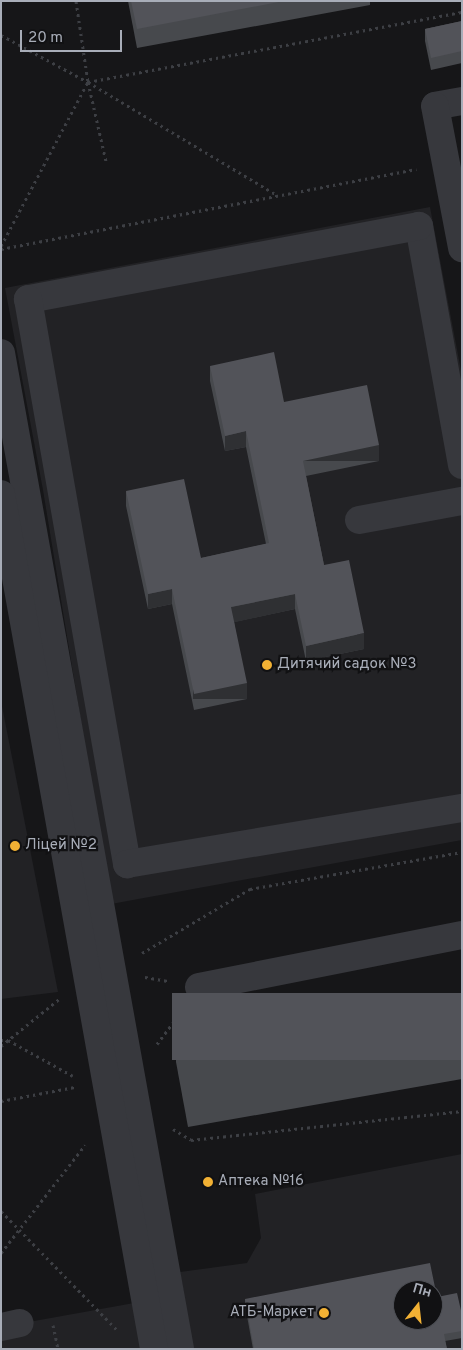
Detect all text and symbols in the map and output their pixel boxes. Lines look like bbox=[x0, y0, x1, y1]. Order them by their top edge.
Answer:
scale bar bbox=[22, 20, 125, 52]
text: 20 m bbox=[28, 29, 63, 48]
place label: Дитячий садок №3 bbox=[277, 656, 417, 674]
marker: Дитячий садок №3 bbox=[261, 659, 273, 671]
place label: Ліцей №2 bbox=[25, 837, 97, 855]
marker: Ліцей №2 bbox=[9, 840, 21, 852]
place label: Аптека №16 bbox=[218, 1173, 304, 1191]
marker: Аптека №16 bbox=[202, 1176, 214, 1188]
north arrow bbox=[393, 1280, 443, 1330]
text: Пн bbox=[411, 1280, 433, 1302]
place label: АТБ-Маркет bbox=[230, 1304, 314, 1322]
marker: АТБ-Маркет bbox=[318, 1307, 330, 1319]

